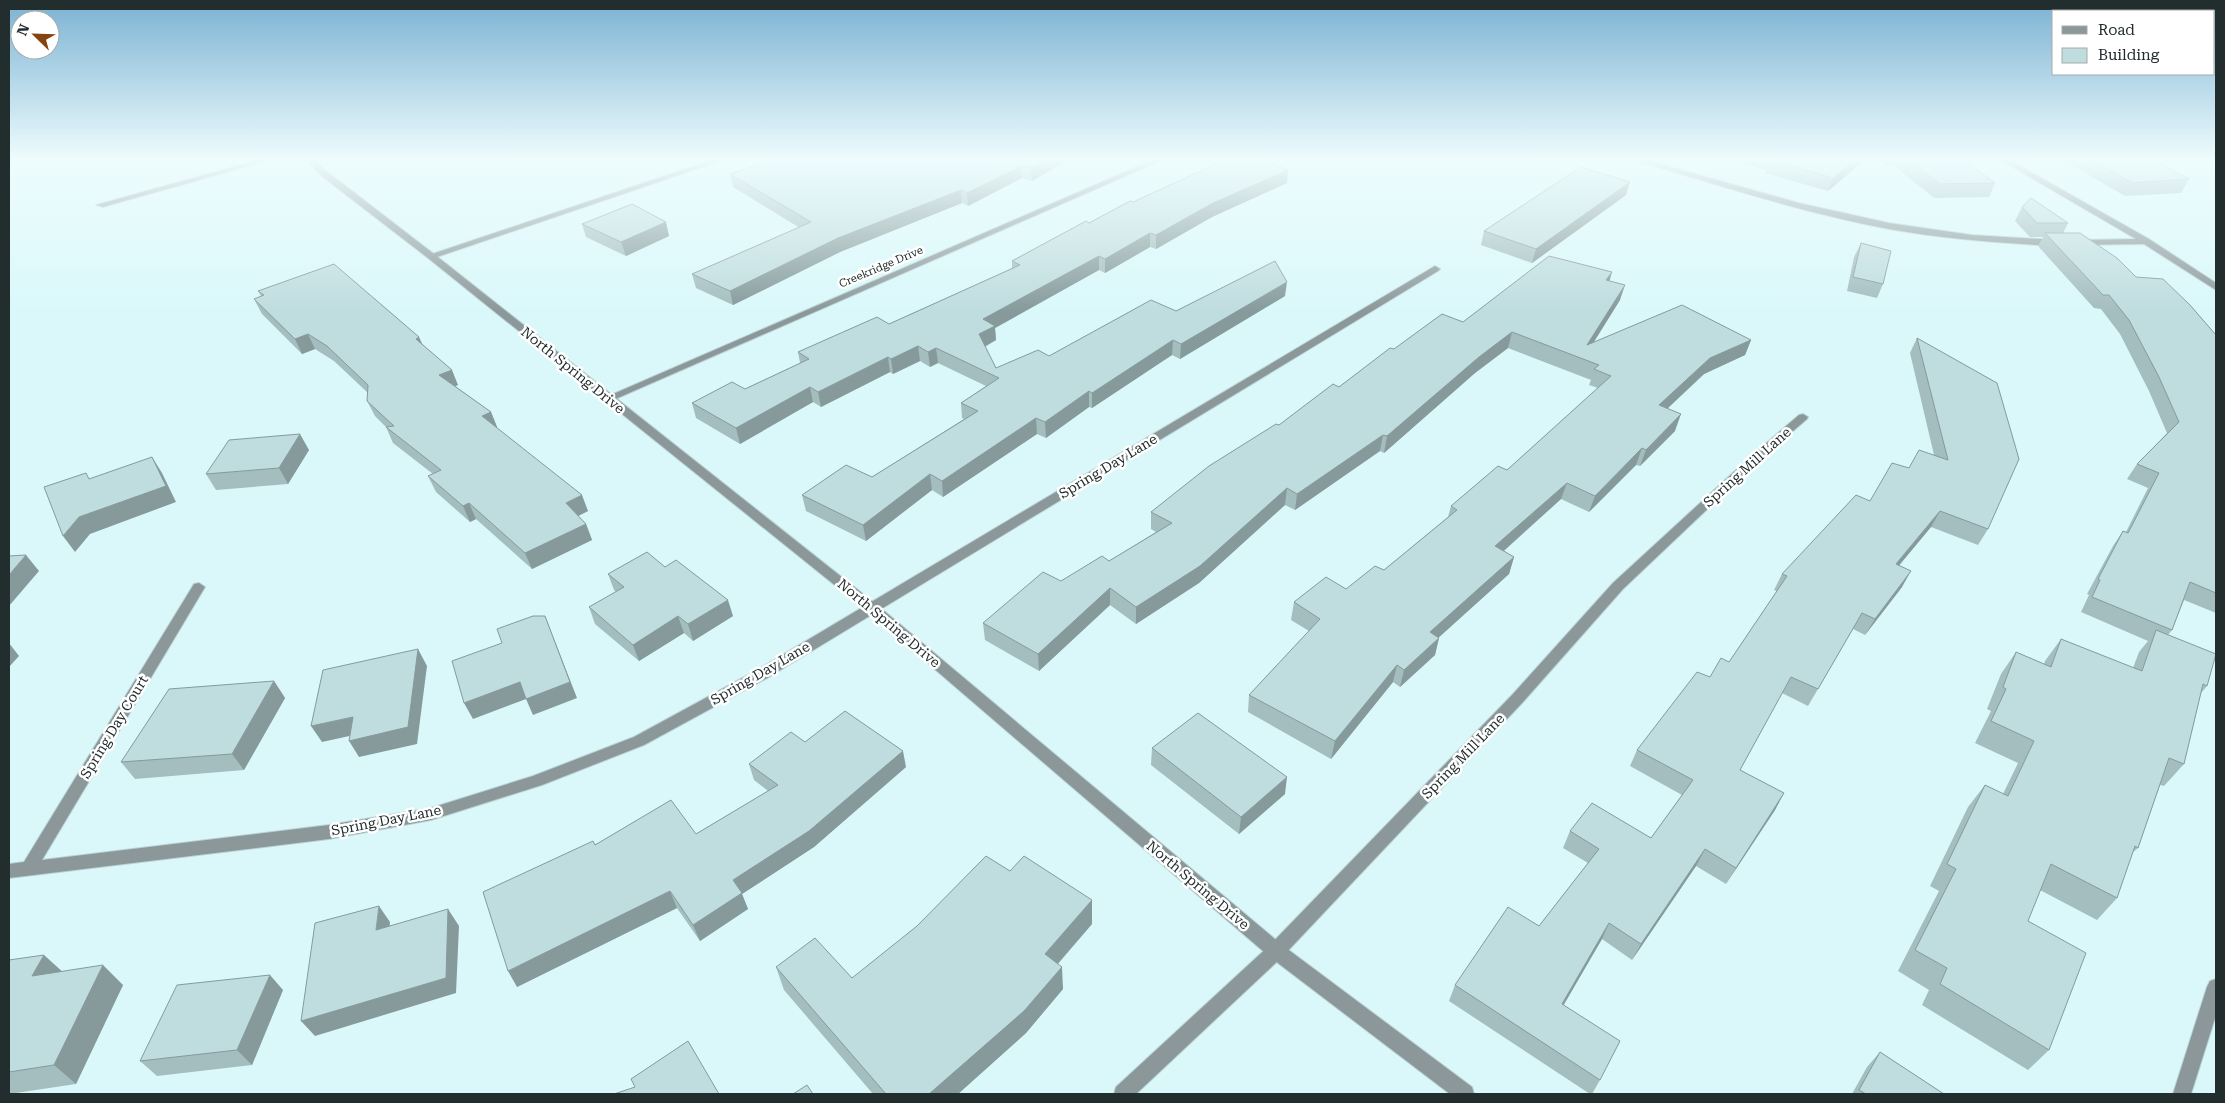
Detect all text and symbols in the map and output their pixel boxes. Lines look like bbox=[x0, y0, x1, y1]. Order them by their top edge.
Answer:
north arrow bbox=[10, 10, 60, 60]
legend bbox=[2052, 10, 2215, 75]
text: Road bbox=[2098, 21, 2135, 39]
text: N bbox=[14, 22, 33, 38]
text: Building bbox=[2098, 46, 2160, 64]
street label: Creekridge Drive bbox=[837, 243, 925, 291]
street label: North Spring Drive bbox=[518, 323, 628, 417]
street label: Spring Mill Lane bbox=[1700, 423, 1794, 510]
street label: Spring Day Lane bbox=[1056, 430, 1160, 502]
street label: North Spring Drive bbox=[835, 576, 944, 671]
street label: Spring Day Lane bbox=[708, 638, 813, 708]
street label: Spring Day Court bbox=[77, 673, 151, 781]
street label: Spring Mill Lane bbox=[1418, 710, 1508, 802]
street label: Spring Day Lane bbox=[330, 801, 443, 839]
street label: North Spring Drive bbox=[1144, 838, 1253, 933]

